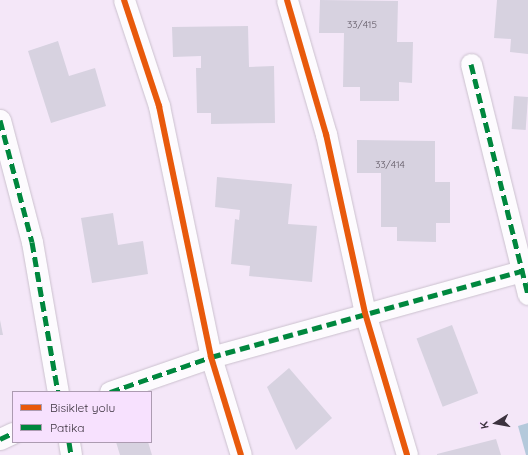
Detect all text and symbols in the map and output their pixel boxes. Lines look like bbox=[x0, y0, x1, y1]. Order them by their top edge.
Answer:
house number: 33/415 bbox=[347, 19, 377, 31]
house number: 33/414 bbox=[375, 159, 405, 171]
legend bbox=[12, 391, 152, 443]
text: Bisiklet yolu bbox=[50, 400, 115, 415]
north arrow bbox=[476, 403, 516, 443]
text: Patika bbox=[50, 420, 85, 435]
text: K bbox=[477, 420, 492, 430]

